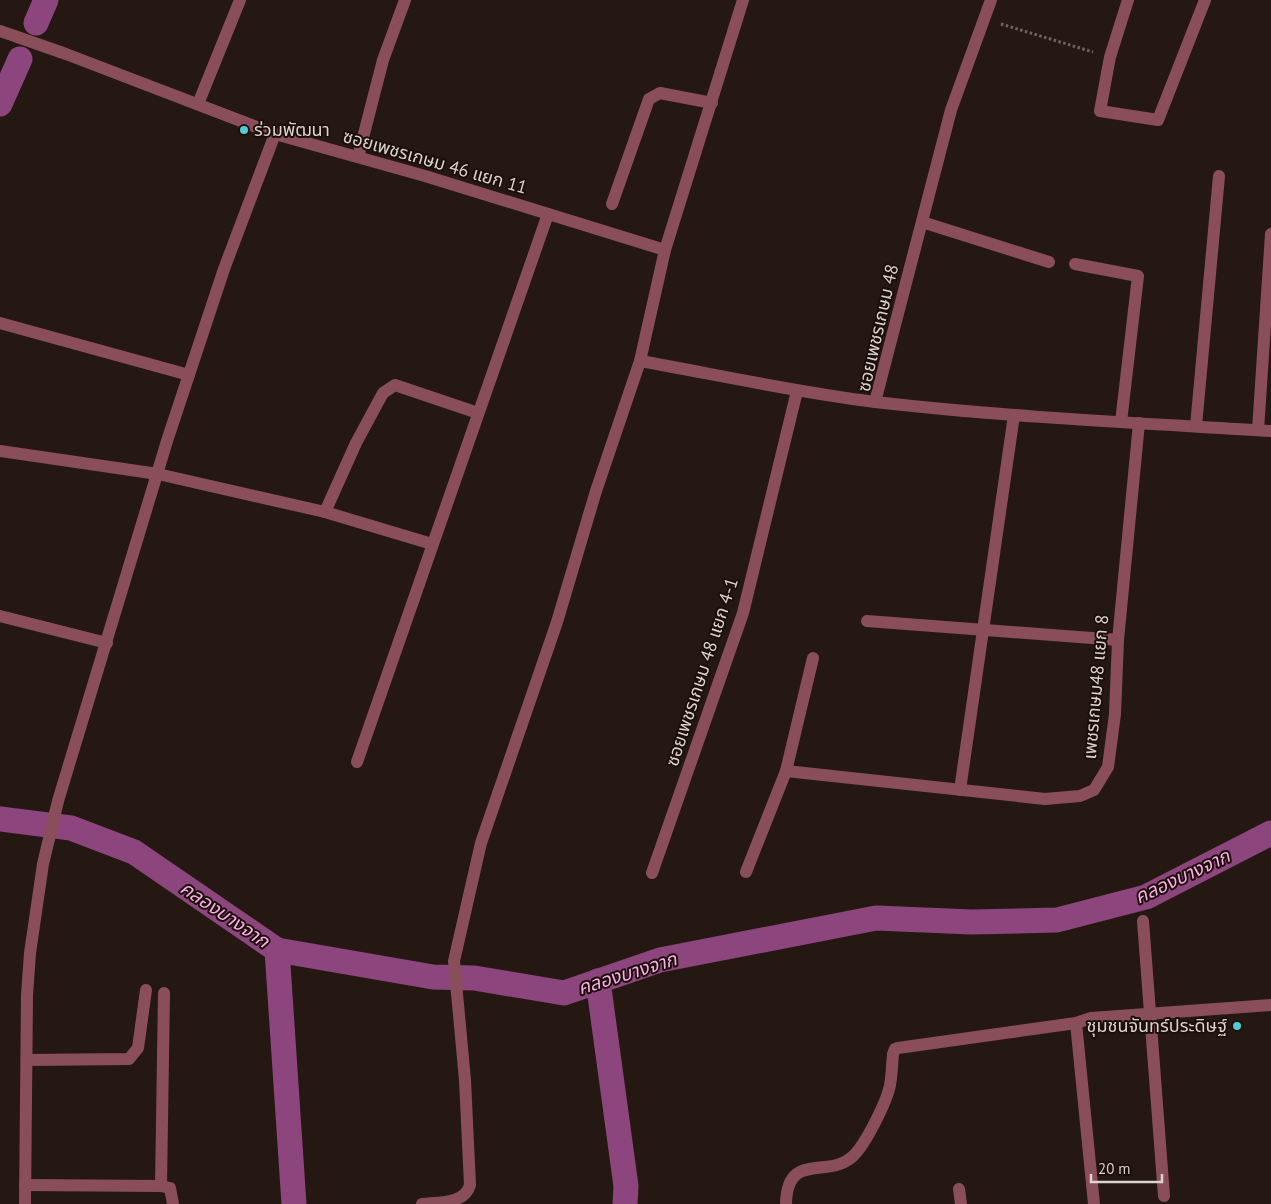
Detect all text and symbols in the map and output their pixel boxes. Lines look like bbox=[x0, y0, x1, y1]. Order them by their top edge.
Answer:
place label: ร่วมพัฒนา bbox=[254, 118, 330, 141]
marker: ร่วมพัฒนา bbox=[238, 124, 250, 136]
street label: ซอยเพชรเกษม 46 แยก 11 bbox=[340, 124, 530, 199]
street label: ซอยเพชรเกษม 48 bbox=[852, 262, 903, 394]
street label: ซอยเพชรเกษม 48 แยก 4-1 bbox=[660, 575, 743, 769]
street label: เพชรเกษม48 แยก 8 bbox=[1078, 614, 1113, 760]
water label: คลองบางจาก bbox=[1131, 843, 1234, 908]
water label: คลองบางจาก bbox=[176, 875, 275, 953]
water label: คลองบางจาก bbox=[575, 946, 680, 999]
place label: ชุมชนจันทร์ประดิษฐ์ bbox=[1087, 1014, 1227, 1037]
marker: ชุมชนจันทร์ประดิษฐ์ bbox=[1231, 1020, 1243, 1032]
scale bar bbox=[1091, 1152, 1162, 1184]
text: 20 m bbox=[1098, 1159, 1131, 1178]

